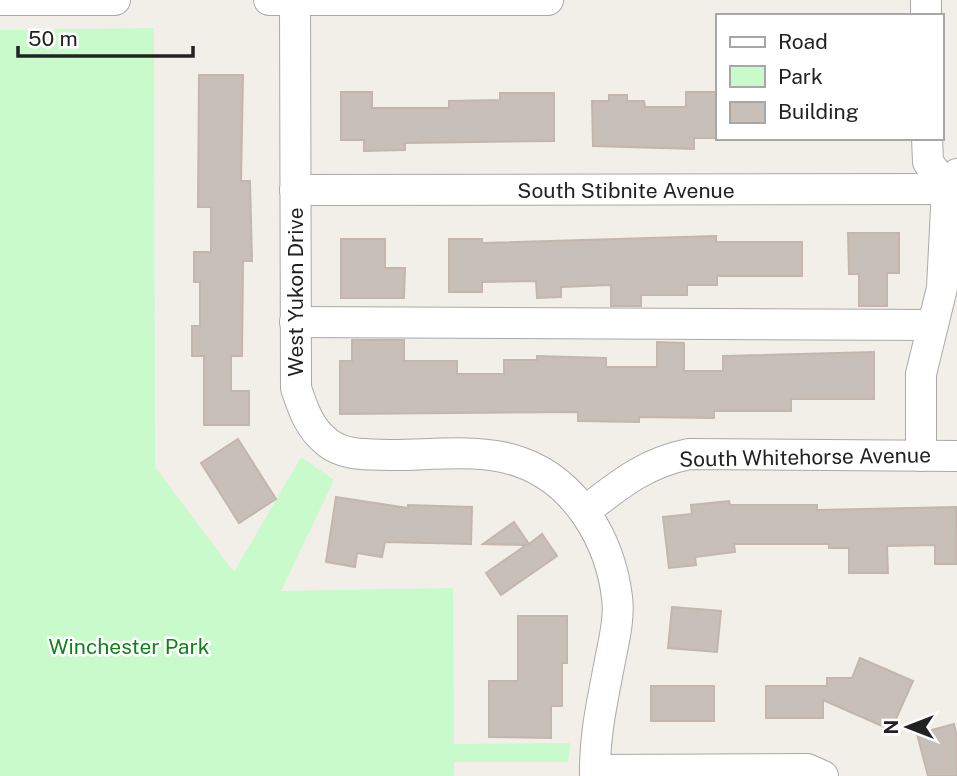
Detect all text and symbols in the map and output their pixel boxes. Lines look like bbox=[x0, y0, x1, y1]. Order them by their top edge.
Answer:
scale bar bbox=[18, 14, 192, 58]
legend bbox=[716, 14, 943, 140]
text: 50 m bbox=[28, 26, 78, 51]
text: Road bbox=[778, 29, 828, 54]
text: Park bbox=[778, 64, 823, 89]
text: Building bbox=[778, 99, 859, 124]
street label: South Stibnite Avenue bbox=[517, 178, 735, 203]
street label: West Yukon Drive bbox=[283, 207, 308, 377]
street label: South Whitehorse Avenue bbox=[679, 442, 931, 472]
park label: Winchester Park bbox=[49, 634, 210, 659]
north arrow bbox=[873, 692, 943, 762]
text: N bbox=[880, 720, 902, 734]

